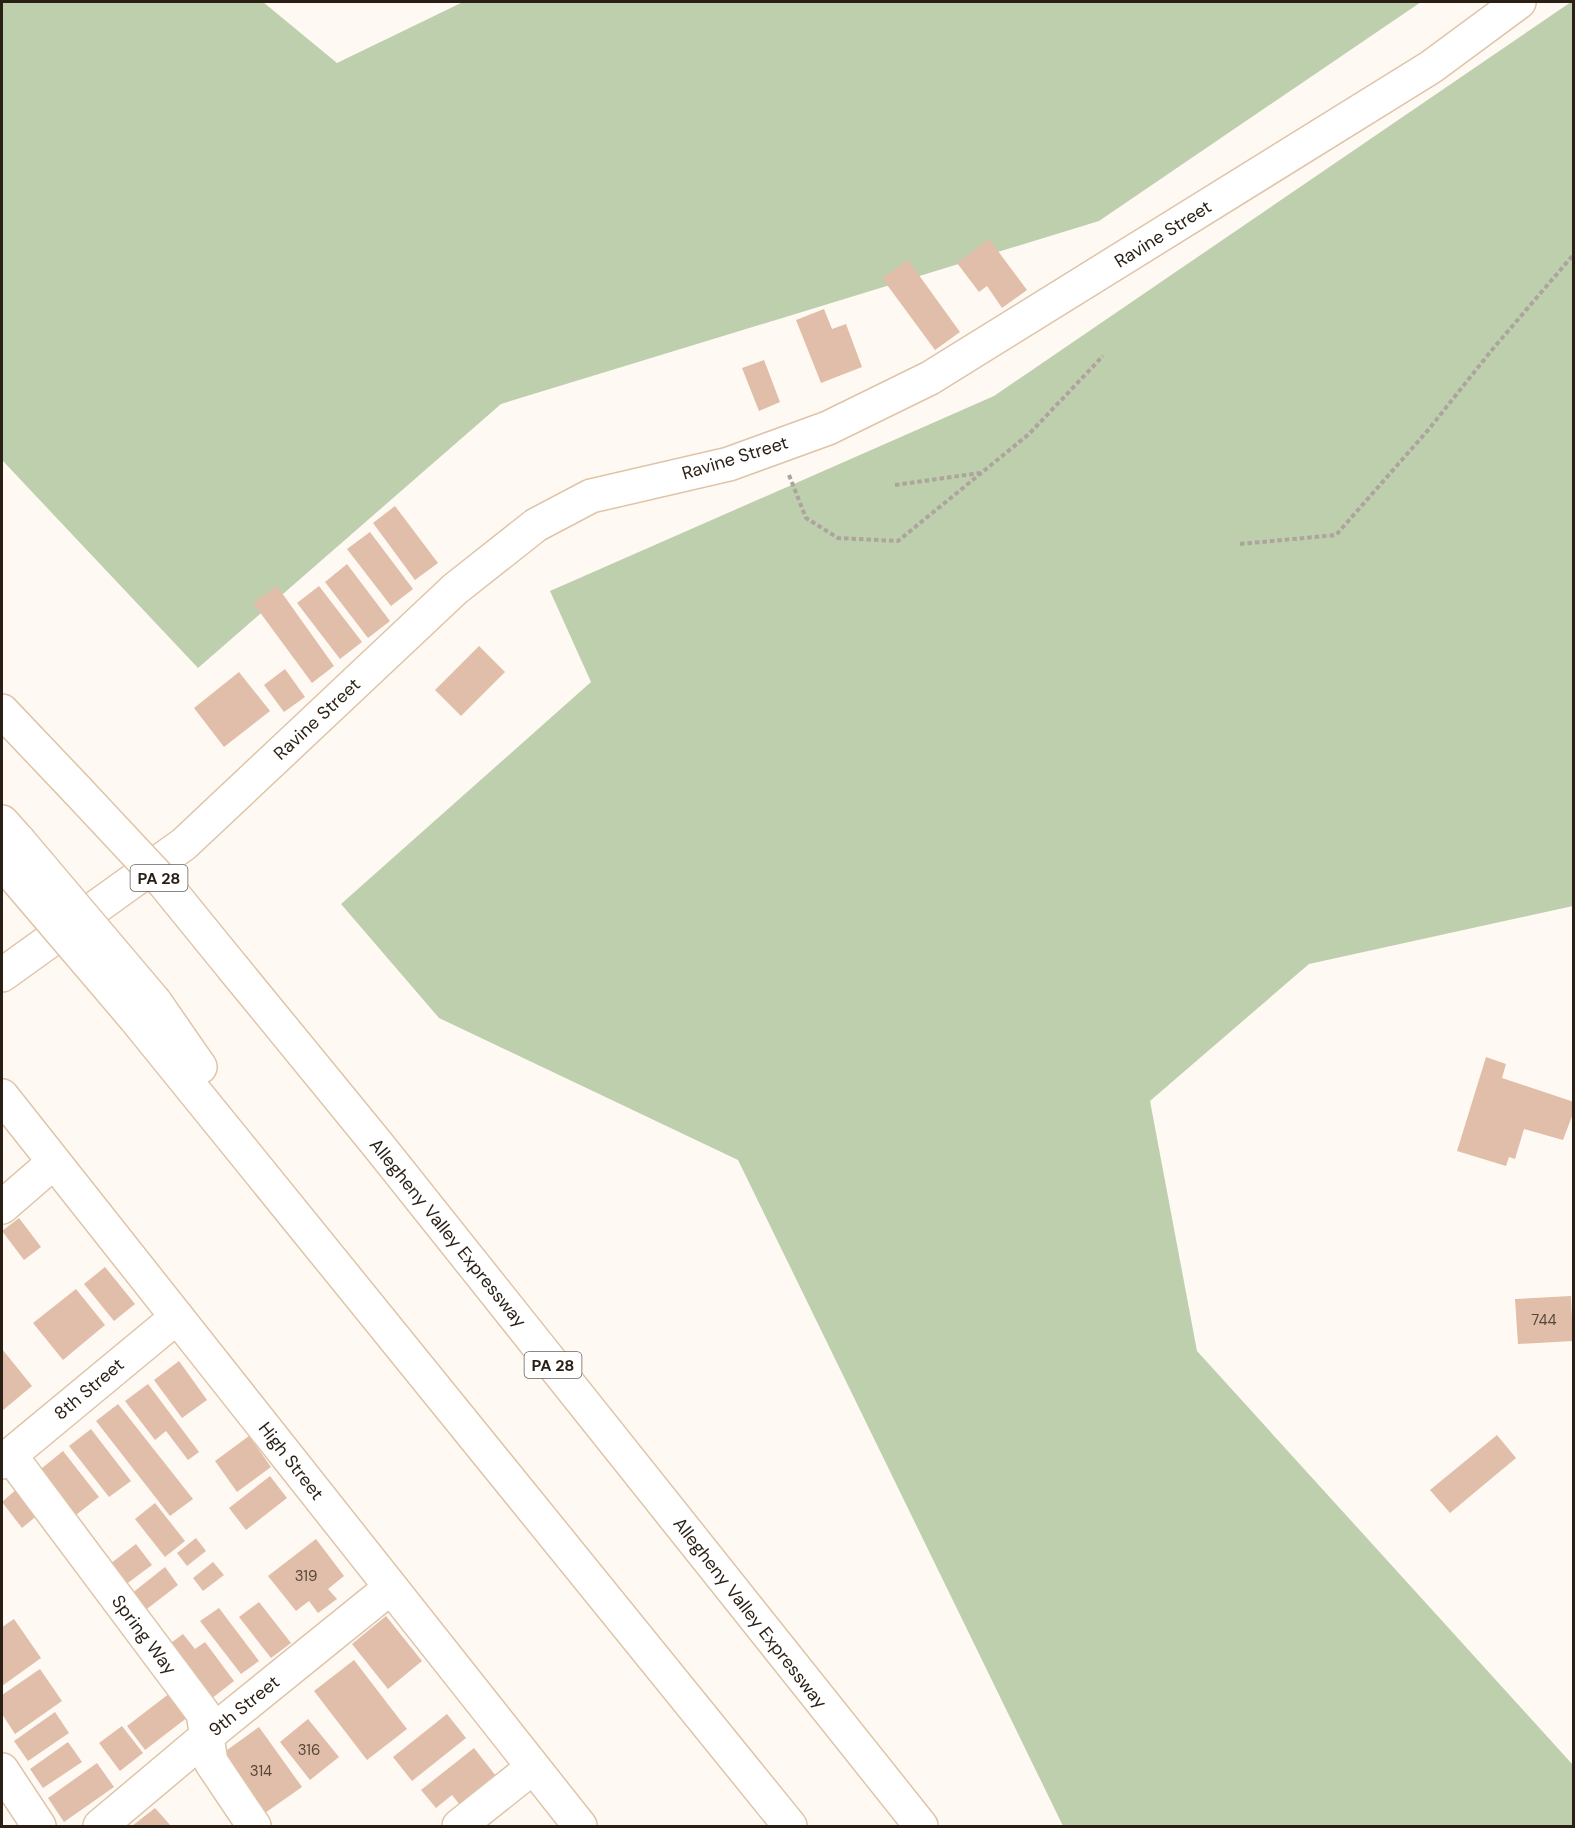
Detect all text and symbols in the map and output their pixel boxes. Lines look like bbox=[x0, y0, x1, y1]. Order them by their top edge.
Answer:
street label: Ravine Street bbox=[1110, 195, 1216, 273]
street label: Ravine Street bbox=[679, 430, 791, 486]
street label: Ravine Street bbox=[269, 673, 365, 765]
road number: PA 28 bbox=[130, 865, 188, 891]
street label: Allegheny Valley Expressway bbox=[364, 1133, 532, 1333]
house number: 744 bbox=[1531, 1310, 1557, 1330]
road number: PA 28 bbox=[524, 1352, 582, 1378]
street label: 8th Street bbox=[49, 1353, 129, 1425]
street label: High Street bbox=[253, 1417, 329, 1505]
street label: Allegheny Valley Expressway bbox=[668, 1512, 832, 1714]
house number: 319 bbox=[295, 1566, 317, 1586]
street label: Spring Way bbox=[106, 1590, 182, 1680]
street label: 9th Street bbox=[204, 1670, 284, 1742]
house number: 316 bbox=[298, 1740, 320, 1760]
house number: 314 bbox=[250, 1761, 272, 1781]

